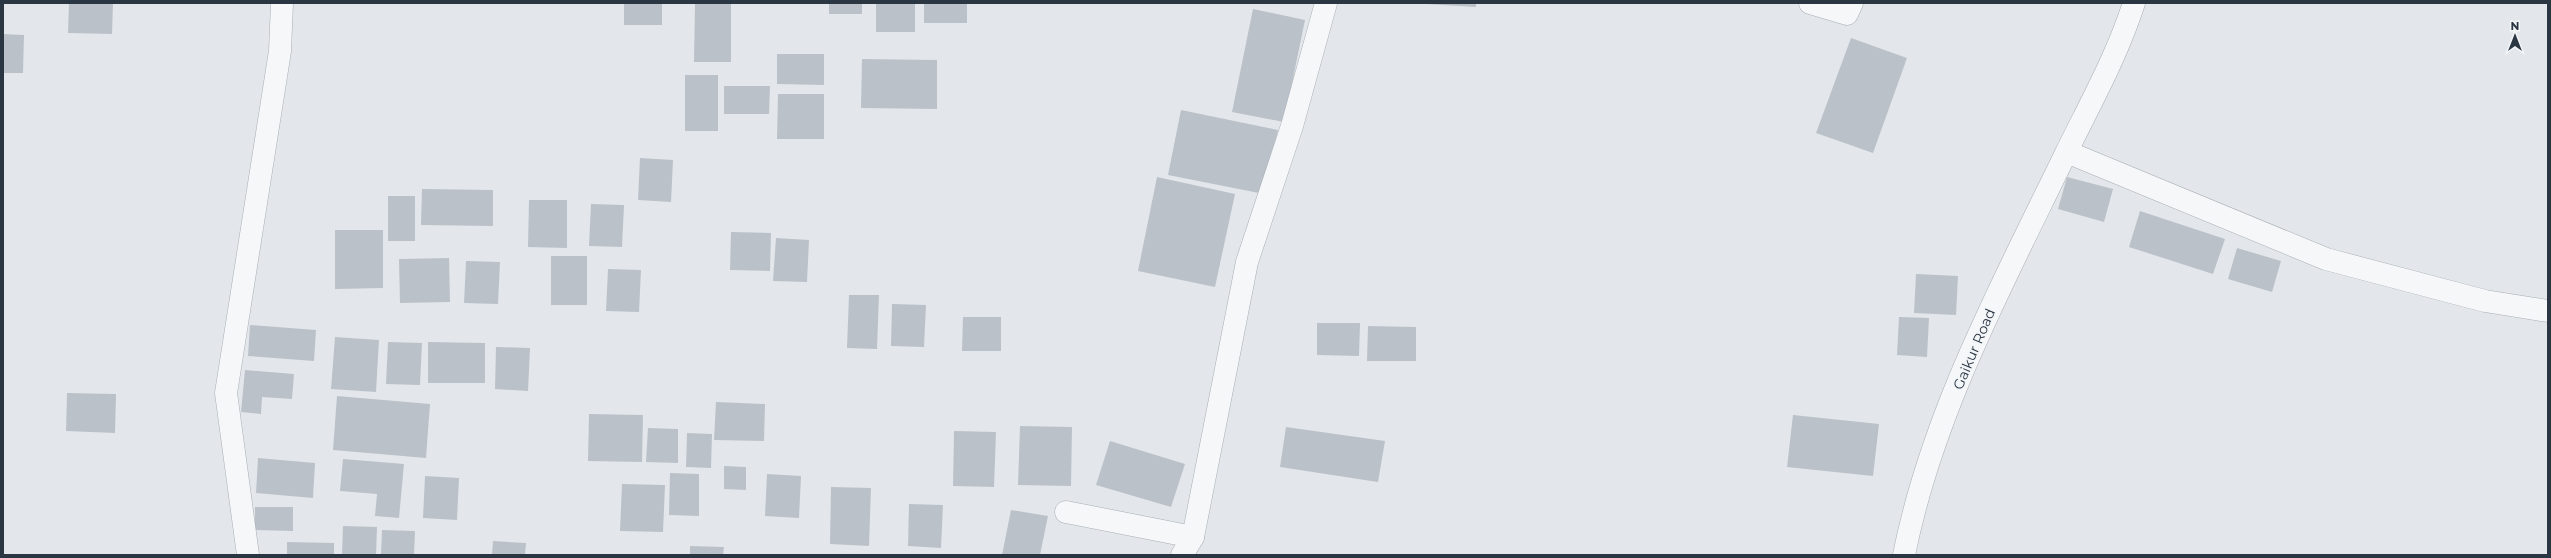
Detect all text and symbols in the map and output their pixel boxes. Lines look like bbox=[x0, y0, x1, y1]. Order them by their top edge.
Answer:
north arrow bbox=[2495, 16, 2535, 56]
text: N bbox=[2511, 19, 2519, 33]
street label: Gaikur Road bbox=[1949, 306, 1999, 392]

